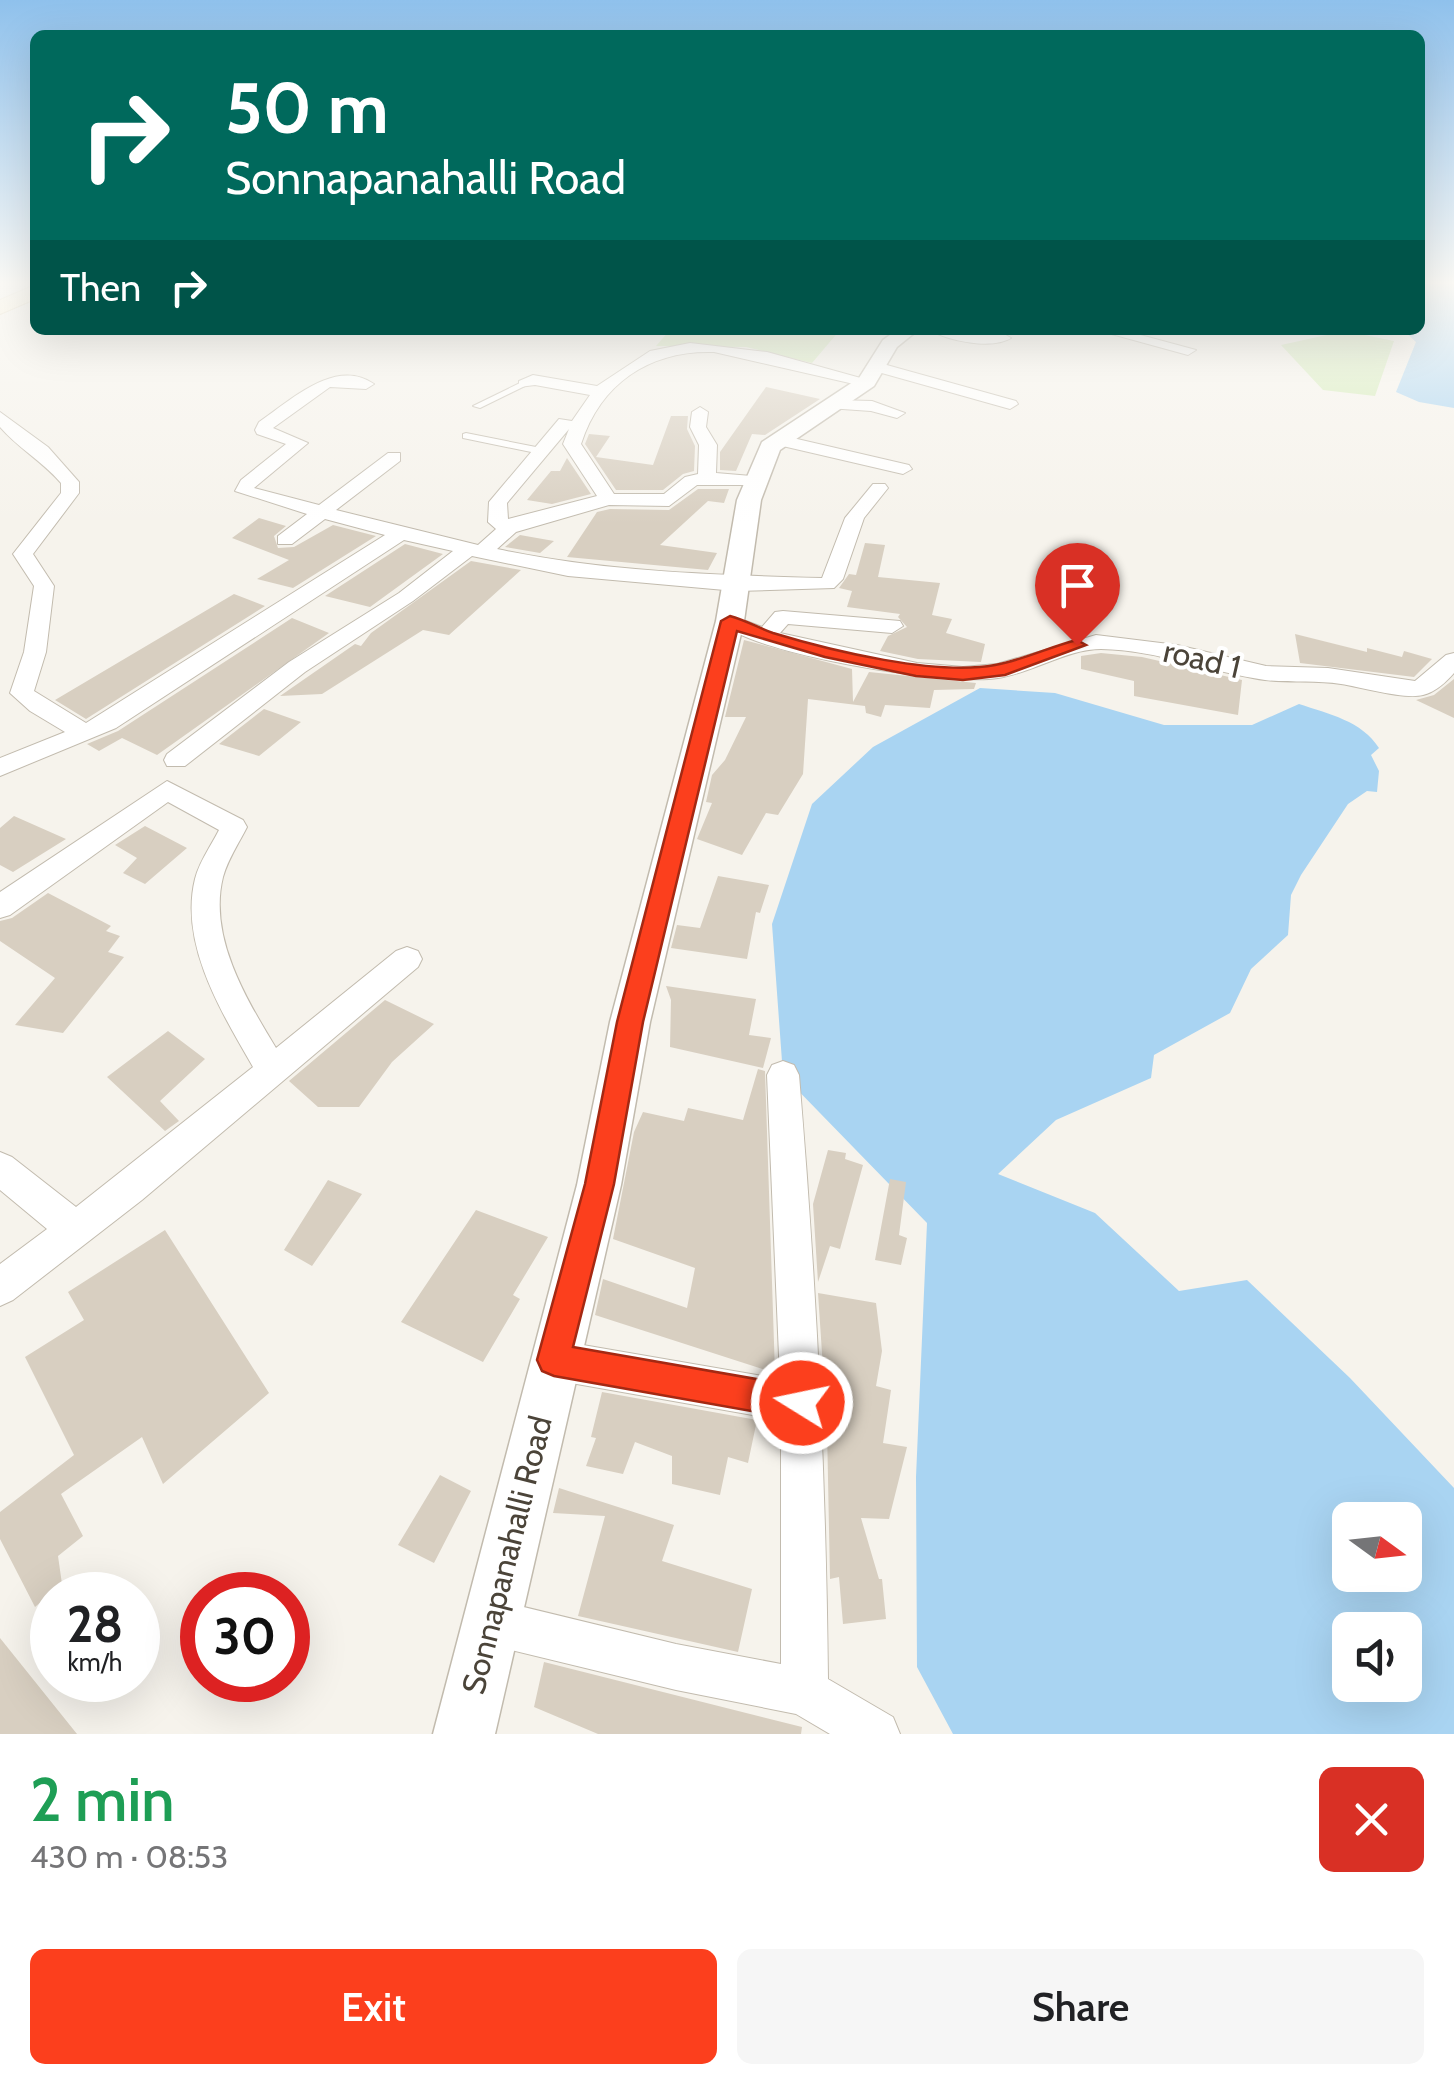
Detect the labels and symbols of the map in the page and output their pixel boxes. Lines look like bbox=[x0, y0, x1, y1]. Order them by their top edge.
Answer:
pin bbox=[1035, 543, 1120, 646]
street label: road 1 bbox=[1160, 631, 1245, 686]
position arrow bbox=[750, 1351, 854, 1455]
street label: Sonnapanahalli Road bbox=[453, 1412, 560, 1698]
north arrow bbox=[1332, 1502, 1422, 1592]
speed limit sign: 30 bbox=[180, 1572, 310, 1702]

